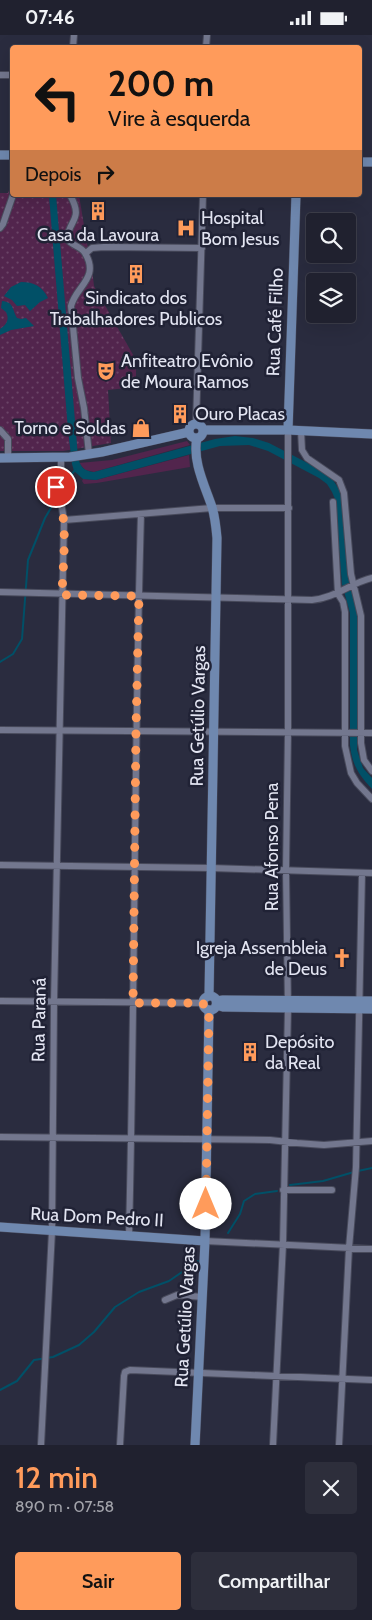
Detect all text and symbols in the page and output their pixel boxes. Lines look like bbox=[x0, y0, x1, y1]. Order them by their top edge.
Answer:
text: 07:46 bbox=[25, 6, 75, 29]
text: 200 m bbox=[108, 62, 214, 105]
icon: left bbox=[25, 65, 90, 130]
text: Vire à esquerda bbox=[108, 105, 250, 132]
icon: right bbox=[91, 160, 119, 188]
text: Depois bbox=[25, 163, 81, 186]
building icon: Casa da Lavoura bbox=[87, 200, 109, 222]
place label: Hospital Bom Jesus bbox=[201, 207, 279, 250]
map controls bbox=[306, 213, 356, 323]
button: search bbox=[306, 213, 356, 263]
hospital icon: Hospital Bom Jesus bbox=[175, 217, 197, 239]
place label: Casa da Lavoura bbox=[37, 224, 159, 246]
building icon: Sindicato dos Trabalhadores Publicos bbox=[125, 263, 147, 285]
street label: Rua Café Filho bbox=[262, 267, 288, 377]
button: layers bbox=[306, 273, 356, 323]
place label: Sindicato dos Trabalhadores Publicos bbox=[50, 287, 222, 330]
place label: Anfiteatro Evônio de Moura Ramos bbox=[121, 350, 253, 393]
theatre icon: Anfiteatro Evônio de Moura Ramos bbox=[95, 360, 117, 382]
building icon: Ouro Placas bbox=[169, 403, 191, 425]
place label: Ouro Placas bbox=[195, 403, 285, 425]
place label: Torno e Soldas bbox=[14, 417, 126, 439]
shop icon: Torno e Soldas bbox=[130, 417, 152, 439]
pin bbox=[35, 466, 77, 508]
icon: arrive bbox=[42, 473, 70, 501]
street label: Rua Getúlio Vargas bbox=[186, 645, 210, 787]
street label: Rua Afonso Pena bbox=[261, 782, 283, 911]
place label: Igreja Assembleia de Deus bbox=[196, 937, 327, 980]
church icon: Igreja Assembleia de Deus bbox=[331, 947, 353, 969]
street label: Rua Paraná bbox=[27, 977, 51, 1062]
place label: Depósito da Real bbox=[265, 1031, 334, 1074]
building icon: Depósito da Real bbox=[239, 1041, 261, 1063]
position arrow bbox=[179, 1177, 231, 1229]
street label: Rua Dom Pedro II bbox=[30, 1203, 164, 1231]
street label: Rua Getúlio Vargas bbox=[170, 1246, 200, 1388]
text: 12 min bbox=[15, 1459, 98, 1496]
button: close bbox=[305, 1462, 357, 1514]
text: 890 m · 07:58 bbox=[15, 1497, 114, 1516]
button: Sair bbox=[15, 1552, 181, 1610]
button: Compartilhar bbox=[191, 1552, 357, 1610]

